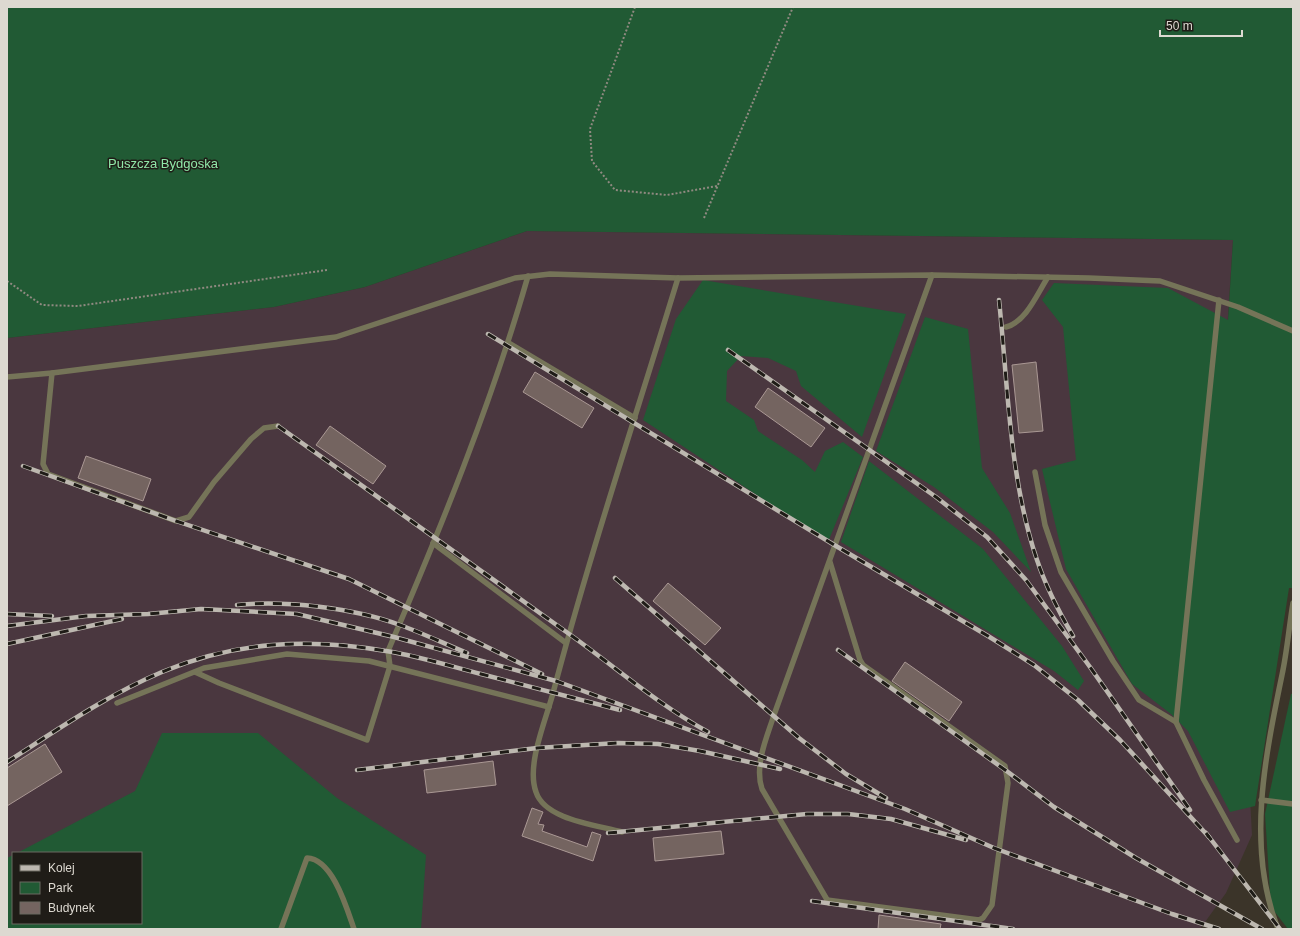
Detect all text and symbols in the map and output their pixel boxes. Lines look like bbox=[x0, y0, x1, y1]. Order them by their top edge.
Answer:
scale bar bbox=[1160, 12, 1242, 38]
text: 50 m bbox=[1166, 19, 1193, 33]
park label: Puszcza Bydgoska bbox=[108, 156, 219, 171]
legend bbox=[12, 852, 142, 924]
text: Kolej bbox=[48, 861, 75, 875]
text: Park bbox=[48, 881, 74, 895]
text: Budynek bbox=[48, 901, 96, 915]

